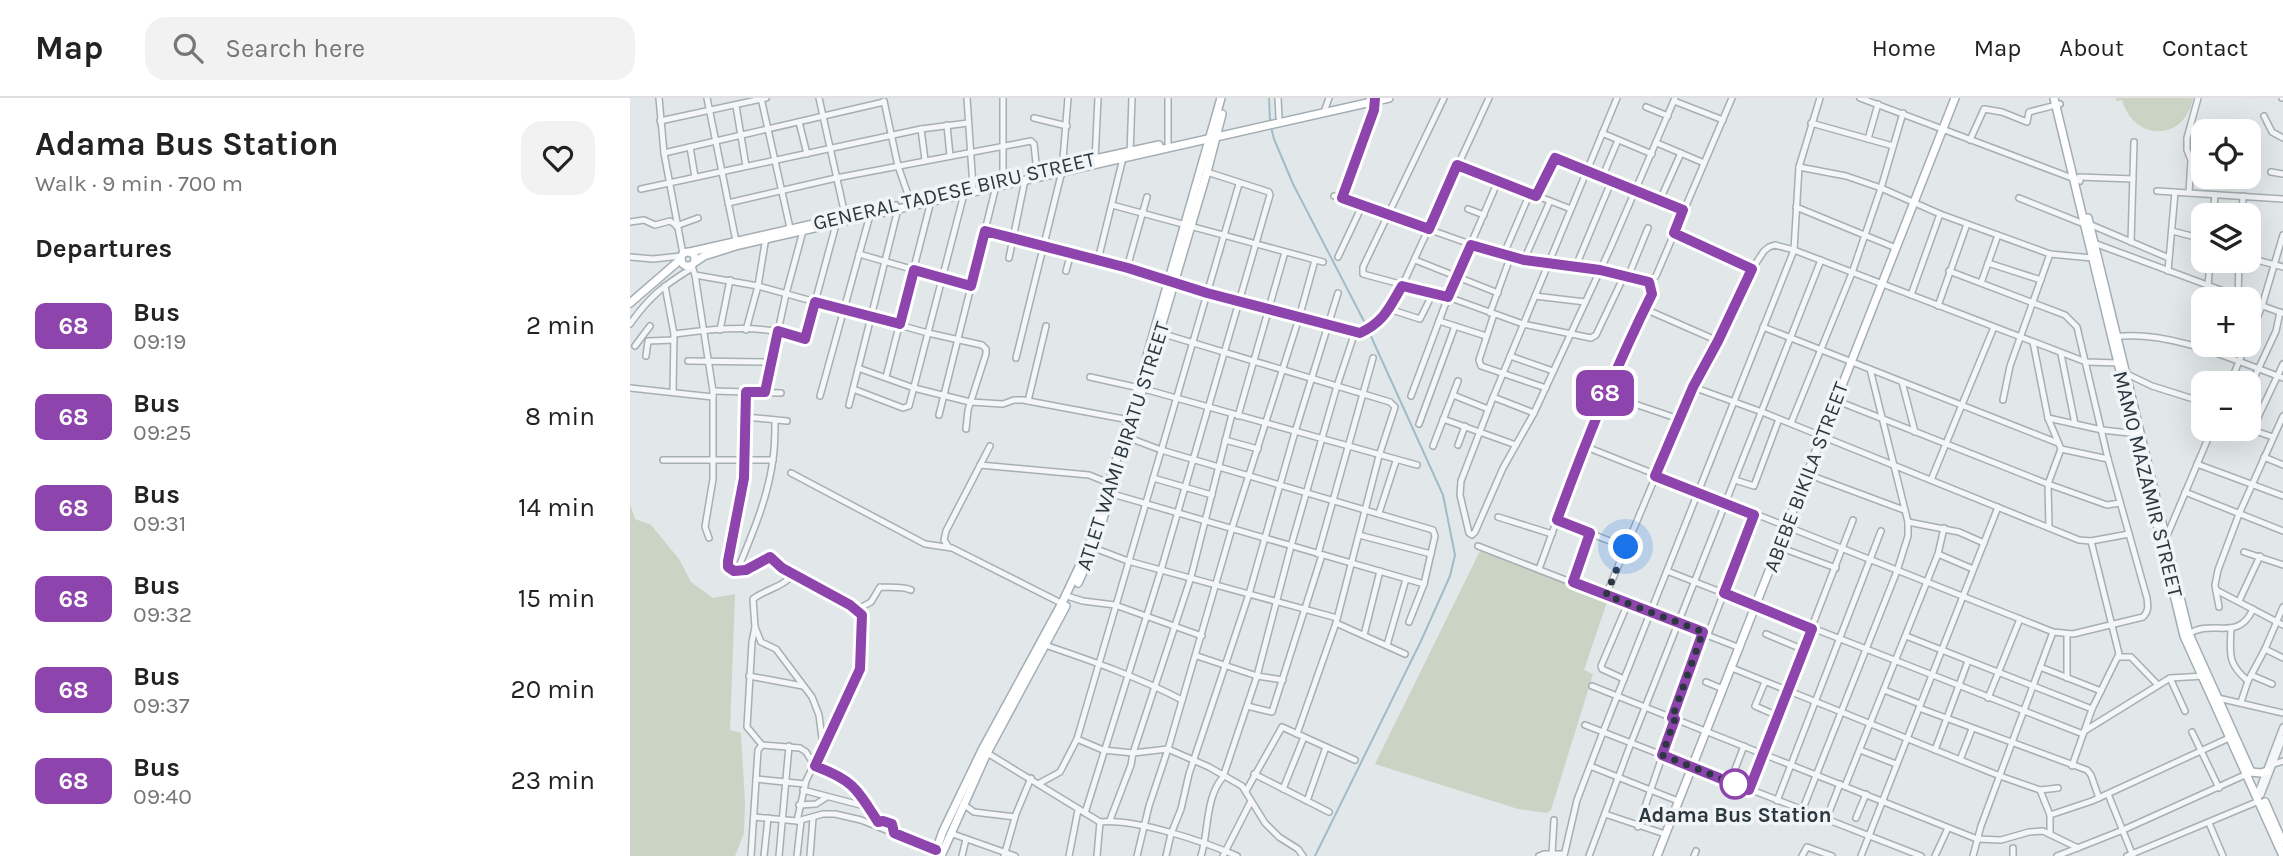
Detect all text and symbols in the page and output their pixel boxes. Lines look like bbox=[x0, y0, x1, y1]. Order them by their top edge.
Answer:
search box bbox=[145, 17, 635, 80]
text: Map bbox=[35, 29, 103, 67]
icon: search bbox=[169, 29, 207, 67]
text: Search here bbox=[225, 33, 365, 64]
text: Home bbox=[1872, 34, 1936, 62]
text: Map bbox=[1974, 34, 2021, 62]
text: About bbox=[2059, 34, 2124, 62]
text: Contact bbox=[2162, 34, 2248, 62]
map controls bbox=[2191, 119, 2261, 441]
button: locate bbox=[2191, 119, 2261, 189]
button: heart bbox=[521, 121, 595, 195]
text: Adama Bus Station bbox=[35, 125, 338, 163]
street label: GENERAL TADESE BIRU STREET bbox=[811, 147, 1098, 235]
text: Walk · 9 min · 700 m bbox=[35, 170, 243, 197]
button: layers bbox=[2191, 203, 2261, 273]
text: Departures bbox=[35, 233, 172, 264]
button: + bbox=[2191, 287, 2261, 357]
text: Bus bbox=[133, 297, 180, 328]
text: 2 min bbox=[526, 310, 595, 341]
text: 68 bbox=[58, 312, 89, 340]
street label: ATLET WAMI BIRATU STREET bbox=[1071, 318, 1175, 573]
text: 09:19 bbox=[133, 328, 186, 355]
street label: MAMO MAZAMIR STREET bbox=[2108, 368, 2188, 600]
line badge: 68 bbox=[1574, 370, 1636, 416]
button: − bbox=[2191, 371, 2261, 441]
street label: ABEBE BIKILA STREET bbox=[1759, 378, 1853, 575]
text: 68 bbox=[1590, 379, 1620, 407]
text: Bus bbox=[133, 388, 180, 419]
text: 8 min bbox=[525, 401, 595, 432]
text: 68 bbox=[58, 403, 89, 431]
text: 09:25 bbox=[133, 419, 192, 446]
text: Bus bbox=[133, 479, 180, 510]
text: 14 min bbox=[518, 492, 595, 523]
text: 68 bbox=[58, 494, 89, 522]
text: 09:31 bbox=[133, 510, 186, 537]
your location bbox=[1608, 529, 1643, 564]
text: Bus bbox=[133, 570, 180, 601]
text: 15 min bbox=[518, 583, 595, 614]
text: 68 bbox=[58, 585, 89, 613]
text: 09:32 bbox=[133, 601, 192, 628]
text: Bus bbox=[133, 661, 180, 692]
text: 20 min bbox=[511, 674, 595, 705]
text: 68 bbox=[58, 676, 89, 704]
text: 09:37 bbox=[133, 692, 190, 719]
text: Bus bbox=[133, 752, 180, 783]
text: 23 min bbox=[511, 765, 595, 796]
text: 68 bbox=[58, 767, 89, 795]
marker: Adama Bus Station bbox=[1720, 769, 1750, 799]
text: 09:40 bbox=[133, 783, 192, 810]
place label: Adama Bus Station bbox=[1638, 803, 1832, 827]

